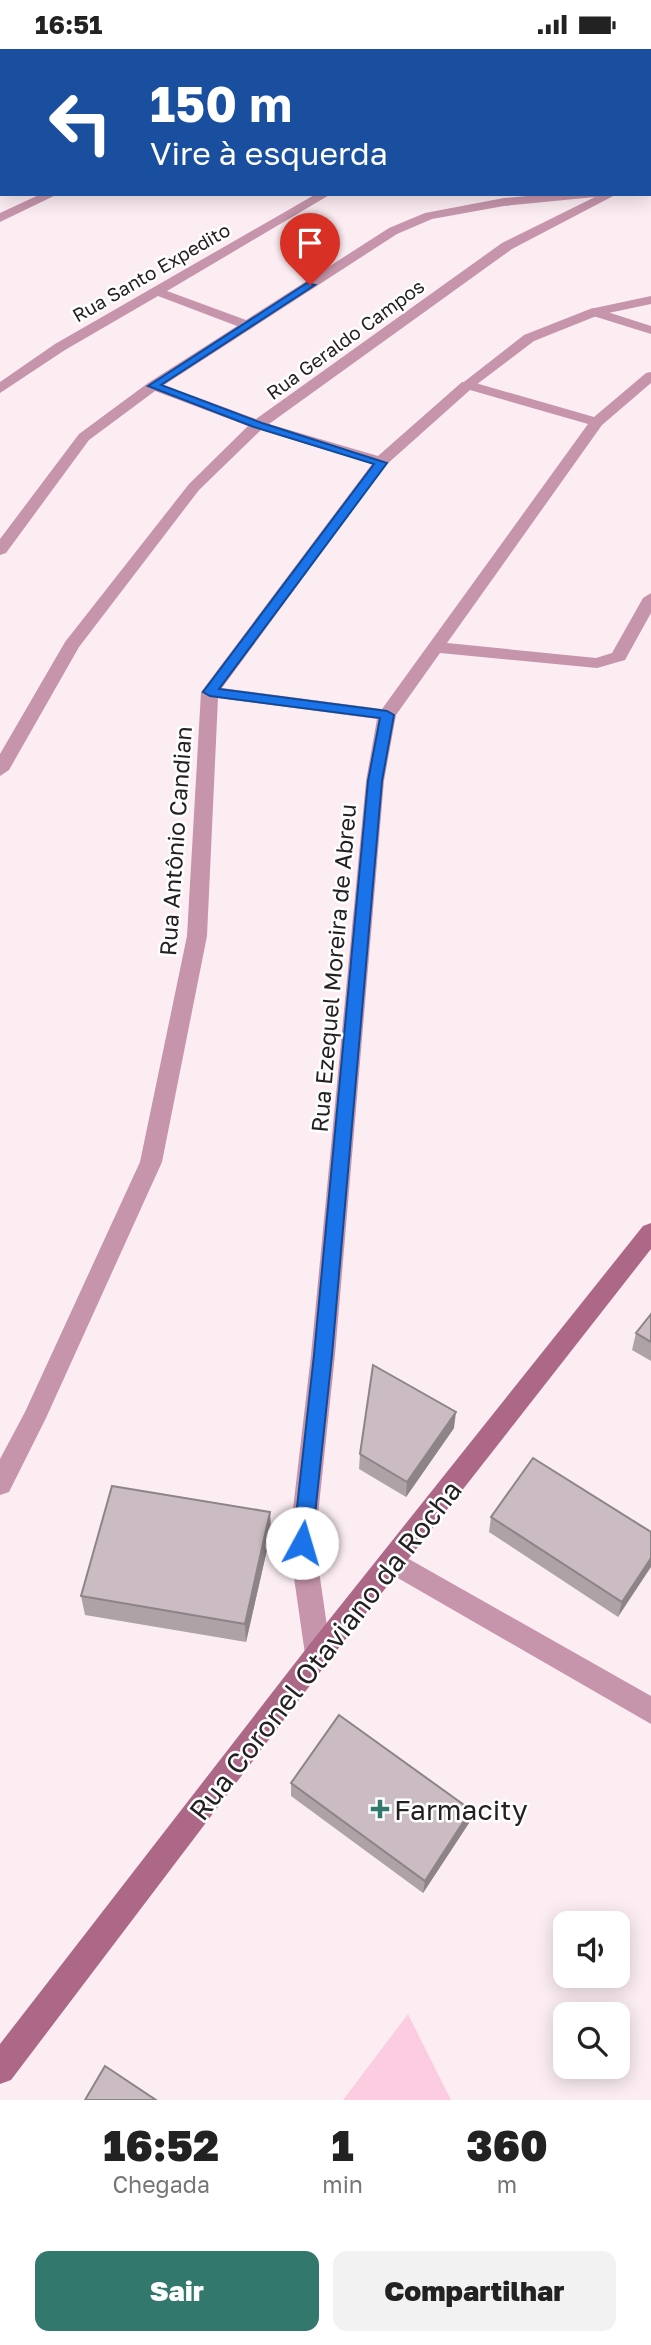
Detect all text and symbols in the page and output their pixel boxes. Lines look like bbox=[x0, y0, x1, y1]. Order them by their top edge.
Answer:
text: 16:51 bbox=[35, 9, 102, 40]
text: 150 m bbox=[150, 74, 292, 133]
icon: left bbox=[35, 77, 126, 168]
text: Vire à esquerda bbox=[150, 134, 388, 172]
pin bbox=[280, 213, 340, 285]
street label: Rua Santo Expedito bbox=[68, 217, 234, 327]
icon: arrive bbox=[291, 224, 329, 262]
street label: Rua Geraldo Campos bbox=[262, 274, 428, 404]
street label: Rua Antônio Candian bbox=[153, 725, 197, 957]
street label: Rua Ezequel Moreira de Abreu bbox=[305, 803, 361, 1133]
street label: Rua Coronel Otaviano da Rocha bbox=[182, 1474, 468, 1826]
position arrow bbox=[265, 1506, 339, 1580]
place label: Farmacity bbox=[394, 1793, 528, 1826]
marker: Farmacity bbox=[372, 1801, 388, 1817]
map controls bbox=[553, 1911, 630, 2079]
button: sound bbox=[553, 1911, 630, 1988]
button: search bbox=[553, 2002, 630, 2079]
text: 16:52 bbox=[103, 2120, 219, 2170]
text: 1 bbox=[332, 2120, 354, 2170]
text: 360 bbox=[466, 2120, 548, 2170]
text: Chegada bbox=[112, 2170, 210, 2198]
text: min bbox=[322, 2170, 363, 2198]
text: m bbox=[497, 2170, 517, 2198]
button: Sair bbox=[35, 2251, 319, 2331]
button: Compartilhar bbox=[333, 2251, 616, 2331]

